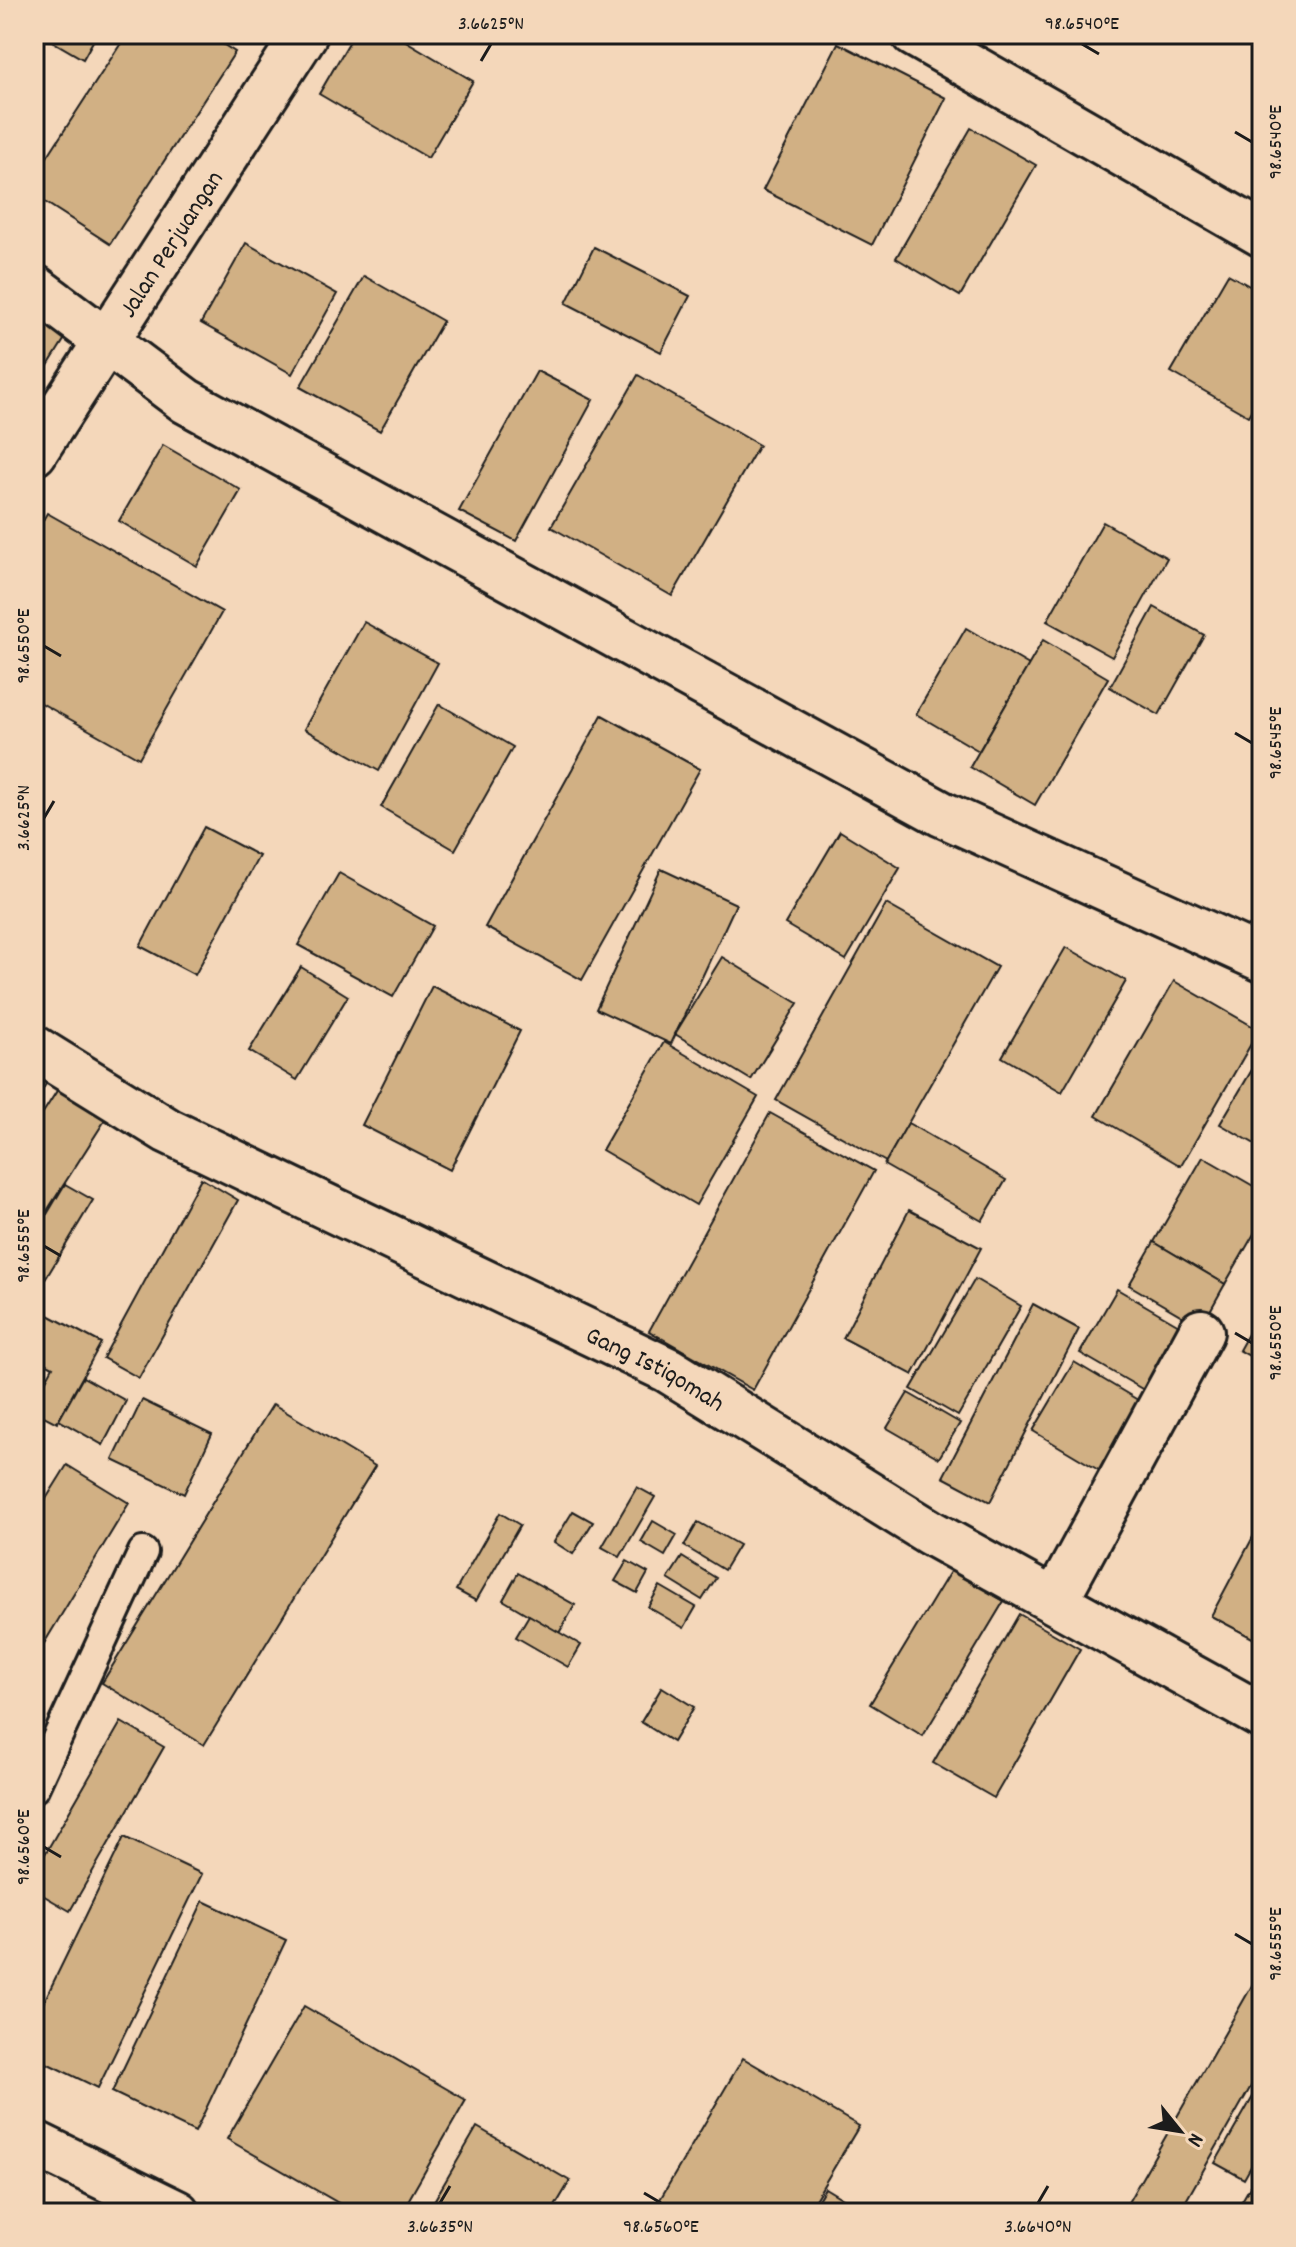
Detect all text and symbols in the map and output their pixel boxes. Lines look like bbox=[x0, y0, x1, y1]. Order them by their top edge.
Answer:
text: 3.6625°N bbox=[458, 11, 524, 39]
text: 98.6540°E bbox=[1045, 11, 1119, 39]
text: 98.6540°E bbox=[1263, 105, 1291, 179]
street label: Jalan Perjuangan bbox=[111, 164, 234, 326]
text: 98.6550°E bbox=[11, 608, 39, 684]
text: 98.6545°E bbox=[1263, 707, 1291, 779]
text: 3.6625°N bbox=[11, 785, 39, 851]
text: 98.6555°E bbox=[11, 1209, 39, 1283]
text: 98.6550°E bbox=[1263, 1305, 1291, 1381]
street label: Gang Istiqomah bbox=[579, 1318, 731, 1423]
text: 98.6560°E bbox=[11, 1809, 39, 1885]
text: 98.6555°E bbox=[1263, 1907, 1291, 1981]
north arrow bbox=[1140, 2091, 1220, 2171]
text: N bbox=[1178, 2127, 1210, 2152]
text: 3.6635°N bbox=[407, 2214, 473, 2242]
text: 98.6560°E bbox=[623, 2214, 699, 2242]
text: 3.6640°N bbox=[1004, 2214, 1072, 2242]

